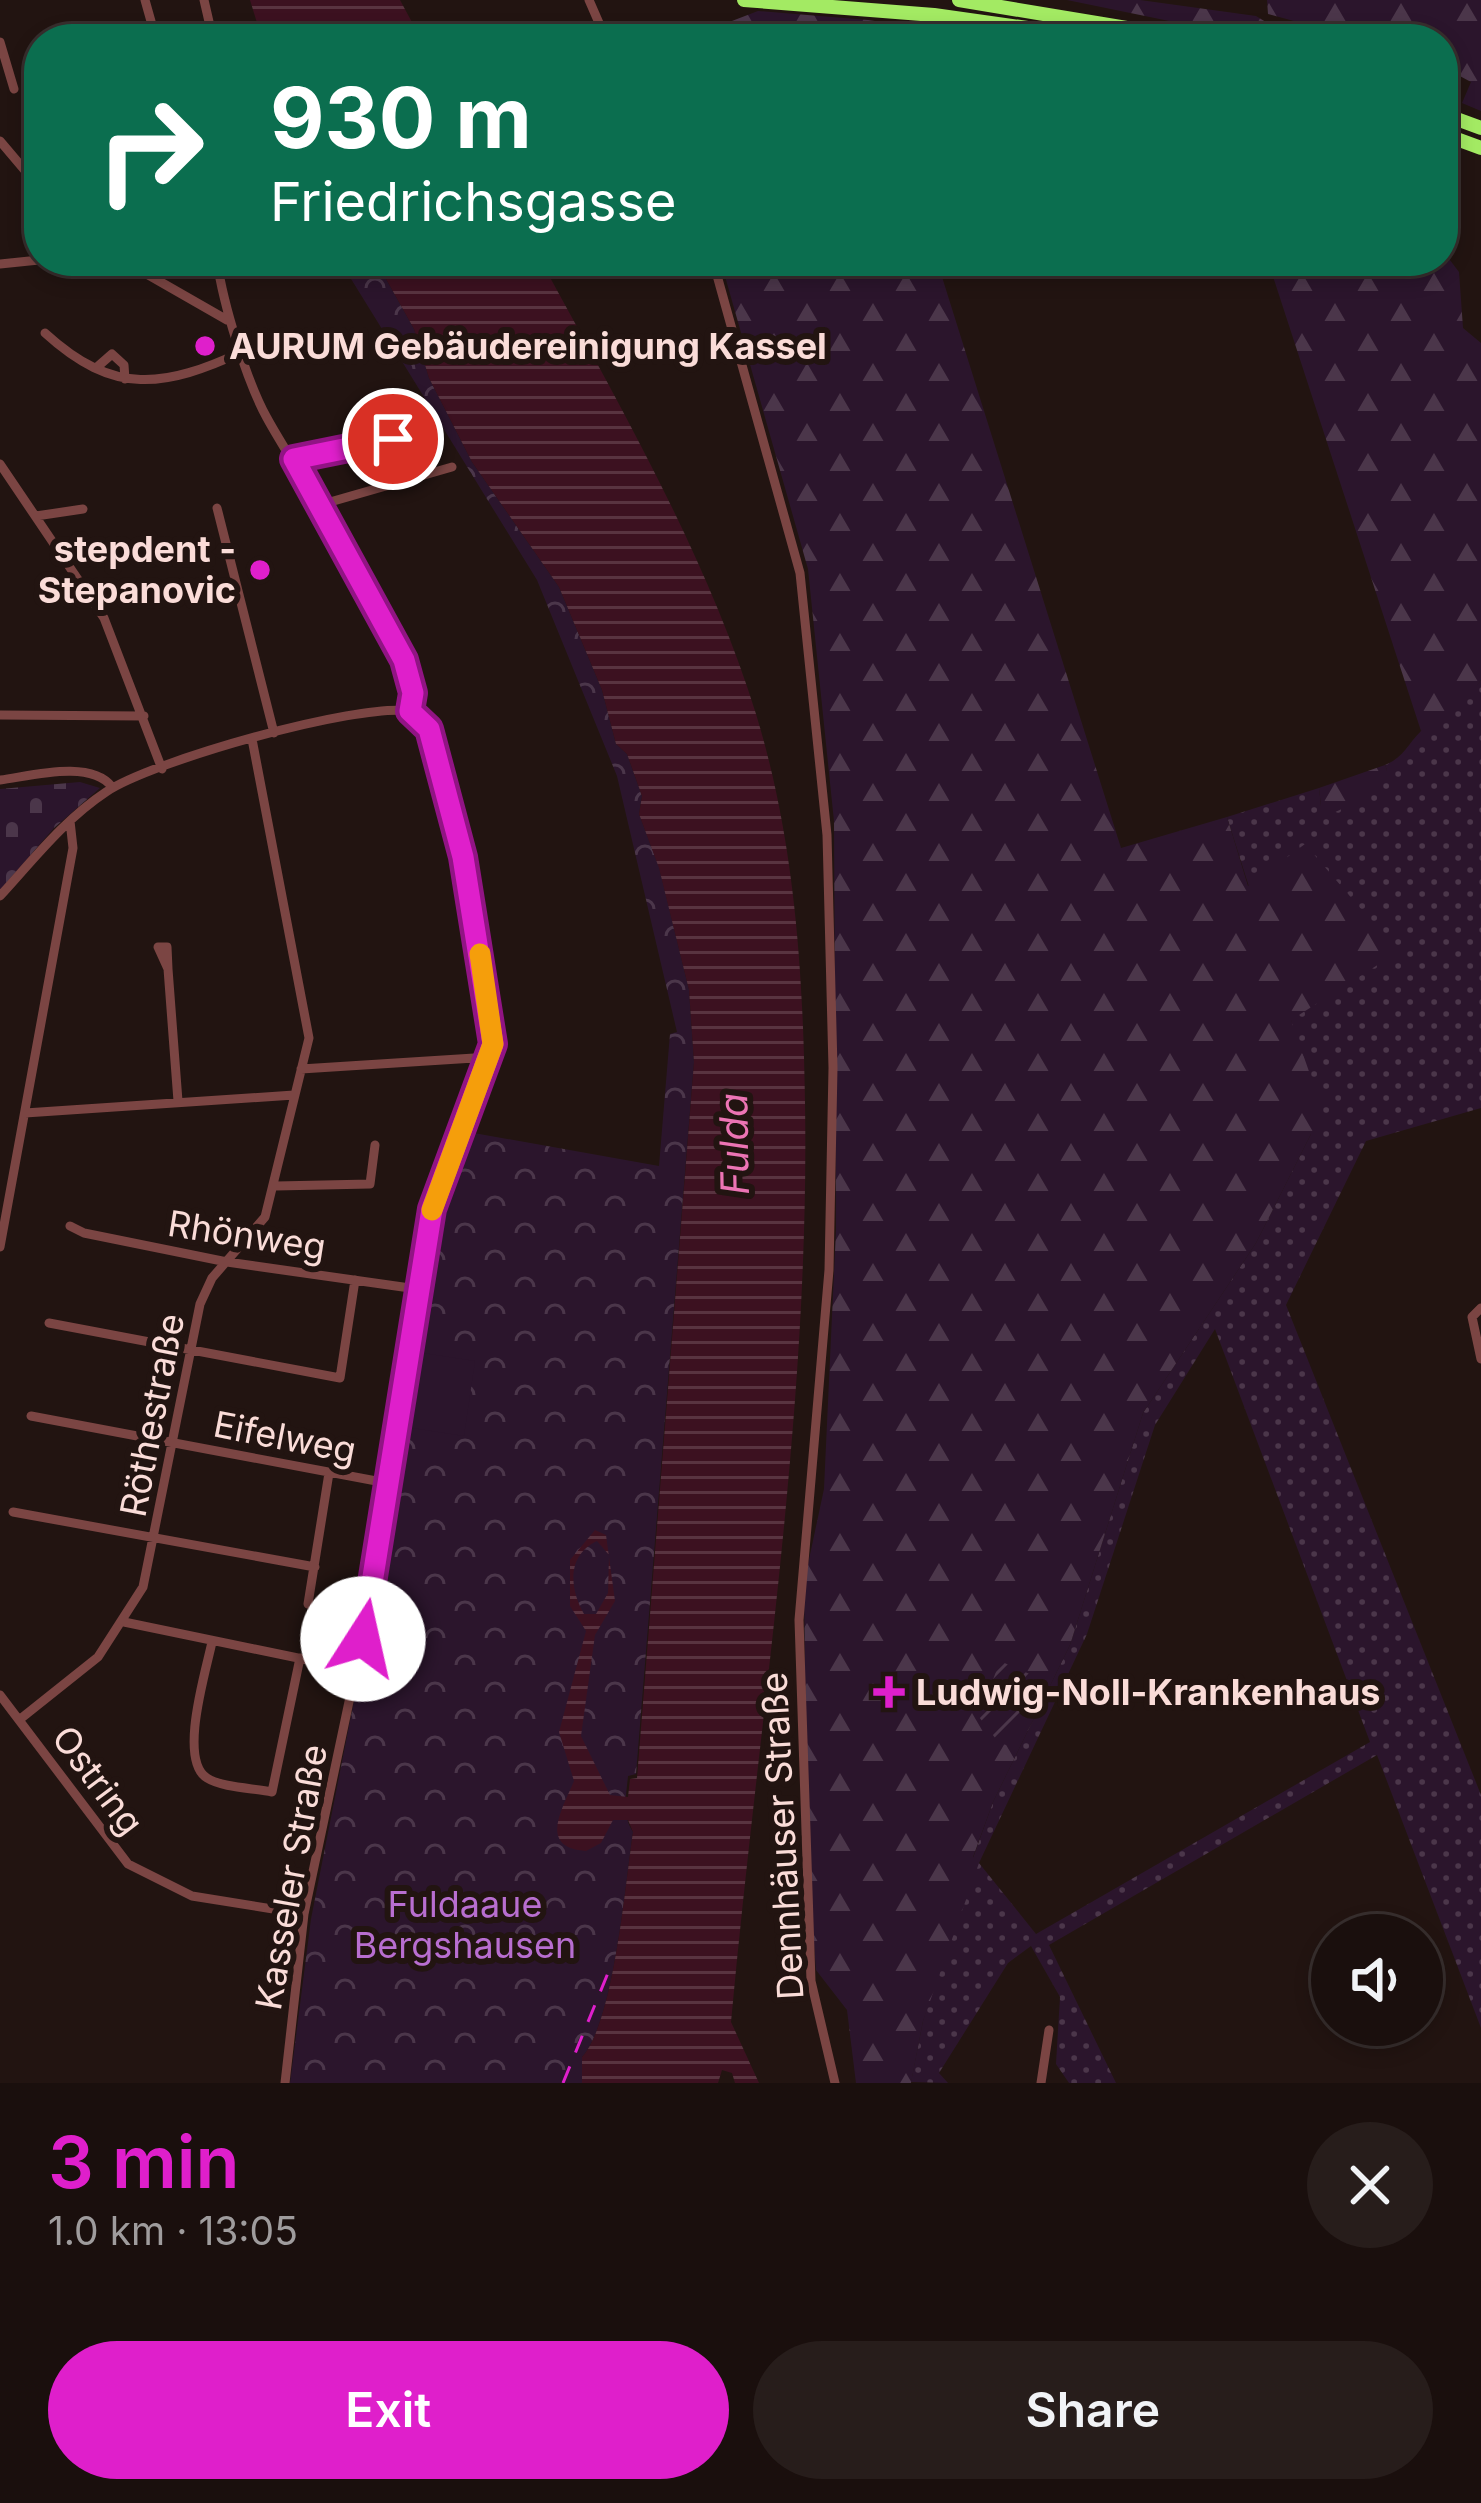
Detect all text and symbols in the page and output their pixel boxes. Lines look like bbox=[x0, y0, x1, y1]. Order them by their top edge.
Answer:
text: 930 m bbox=[270, 67, 532, 168]
icon: right bbox=[72, 72, 228, 228]
text: Friedrichsgasse bbox=[270, 169, 677, 234]
place label: AURUM Gebäudereinigung Kassel bbox=[229, 324, 827, 368]
marker: AURUM Gebäudereinigung Kassel bbox=[192, 333, 218, 359]
pin bbox=[342, 388, 444, 490]
icon: arrive bbox=[360, 406, 426, 472]
place label: stepdent - Stepanovic bbox=[38, 527, 236, 612]
marker: stepdent - Stepanovic bbox=[247, 557, 273, 583]
water label: Fulda bbox=[709, 1093, 758, 1195]
street label: Rhönweg bbox=[165, 1201, 329, 1269]
street label: Röthestraße bbox=[111, 1310, 193, 1520]
street label: Eifelweg bbox=[210, 1402, 360, 1472]
position arrow bbox=[300, 1576, 426, 1702]
place label: Ludwig-Noll-Krankenhaus bbox=[916, 1670, 1380, 1714]
street label: Dennhäuser Straße bbox=[751, 1671, 813, 2001]
marker: Ludwig-Noll-Krankenhaus bbox=[873, 1676, 905, 1708]
street label: Ostring bbox=[43, 1717, 153, 1843]
street label: Kasseler Straße bbox=[246, 1741, 336, 2013]
park label: Fuldaaue Bergshausen bbox=[354, 1882, 576, 1967]
map controls bbox=[1311, 1914, 1443, 2046]
button: sound bbox=[1311, 1914, 1443, 2046]
text: 3 min bbox=[48, 2118, 240, 2205]
button: close bbox=[1307, 2122, 1433, 2248]
text: 1.0 km · 13:05 bbox=[48, 2207, 298, 2254]
button: Exit bbox=[48, 2341, 729, 2479]
button: Share bbox=[753, 2341, 1433, 2479]

